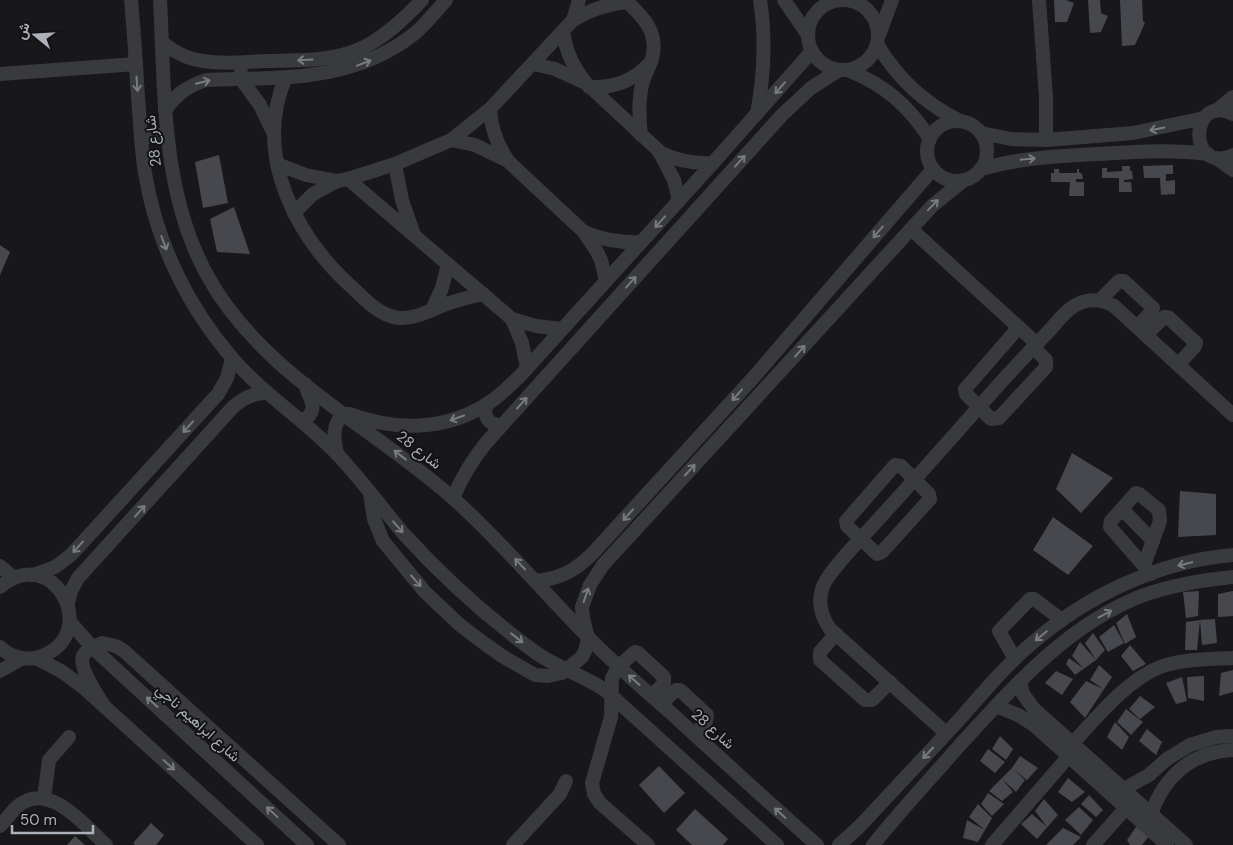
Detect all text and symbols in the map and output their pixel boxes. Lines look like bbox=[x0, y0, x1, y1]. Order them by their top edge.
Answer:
north arrow bbox=[10, 10, 60, 60]
text: ش bbox=[11, 20, 34, 42]
one-way arrow bbox=[297, 55, 314, 65]
one-way arrow bbox=[356, 57, 371, 67]
one-way arrow bbox=[133, 75, 142, 91]
one-way arrow bbox=[195, 77, 211, 86]
one-way arrow bbox=[774, 81, 786, 94]
street label: شارع 28 bbox=[140, 114, 167, 168]
one-way arrow bbox=[1149, 125, 1165, 134]
one-way arrow bbox=[1020, 154, 1036, 164]
one-way arrow bbox=[734, 155, 745, 168]
one-way arrow bbox=[927, 199, 939, 211]
one-way arrow bbox=[654, 215, 666, 228]
one-way arrow bbox=[873, 226, 884, 239]
one-way arrow bbox=[160, 235, 169, 250]
one-way arrow bbox=[625, 275, 637, 288]
one-way arrow bbox=[794, 344, 805, 357]
one-way arrow bbox=[731, 388, 743, 401]
one-way arrow bbox=[516, 396, 528, 409]
one-way arrow bbox=[449, 413, 465, 423]
one-way arrow bbox=[182, 421, 194, 434]
street label: شارع 28 bbox=[392, 426, 446, 475]
one-way arrow bbox=[393, 450, 407, 460]
one-way arrow bbox=[684, 464, 696, 477]
one-way arrow bbox=[134, 504, 145, 517]
one-way arrow bbox=[622, 508, 634, 521]
one-way arrow bbox=[393, 520, 404, 533]
one-way arrow bbox=[72, 541, 84, 554]
one-way arrow bbox=[514, 558, 526, 571]
one-way arrow bbox=[1178, 560, 1194, 569]
one-way arrow bbox=[410, 575, 421, 588]
one-way arrow bbox=[582, 587, 591, 603]
one-way arrow bbox=[1097, 609, 1112, 618]
one-way arrow bbox=[1035, 630, 1048, 641]
one-way arrow bbox=[510, 633, 524, 643]
one-way arrow bbox=[628, 674, 641, 686]
street label: شارع ابراهيم ناجي bbox=[149, 680, 245, 769]
one-way arrow bbox=[145, 696, 158, 708]
street label: شارع 28 bbox=[686, 704, 739, 755]
one-way arrow bbox=[922, 746, 934, 759]
one-way arrow bbox=[162, 759, 175, 771]
scale bar bbox=[12, 802, 94, 834]
one-way arrow bbox=[265, 806, 278, 818]
one-way arrow bbox=[774, 807, 787, 819]
text: 50 m bbox=[20, 810, 57, 830]

